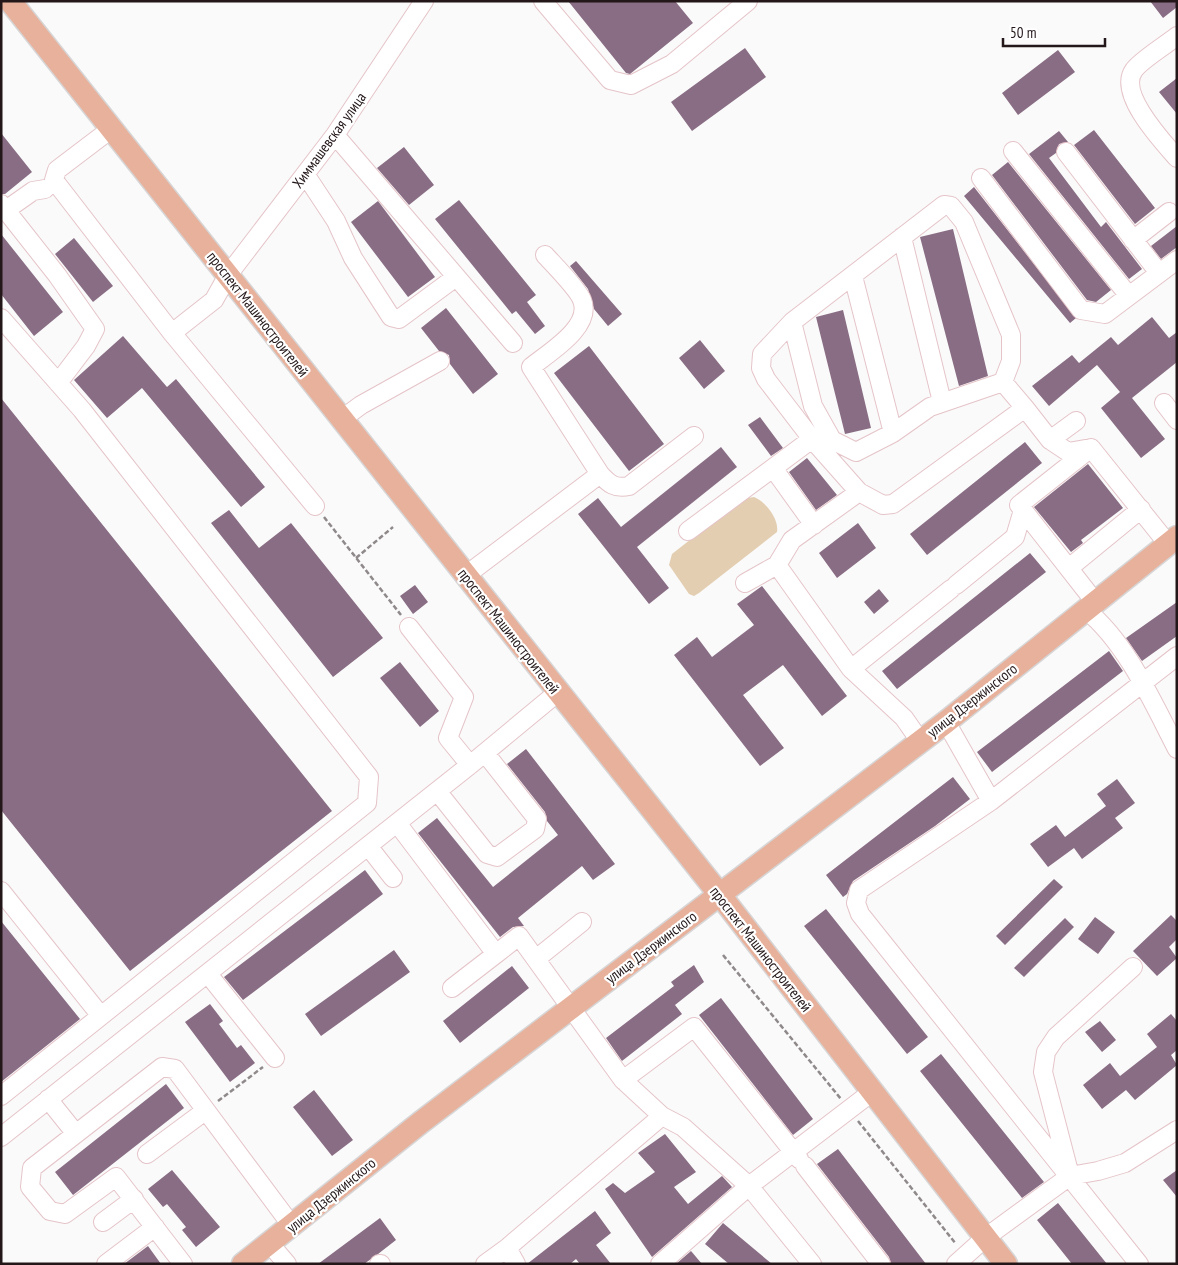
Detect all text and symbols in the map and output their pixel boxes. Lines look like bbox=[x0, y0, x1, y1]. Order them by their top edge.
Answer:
scale bar bbox=[1003, 15, 1106, 47]
text: 50 m bbox=[1010, 23, 1036, 42]
street label: Химмашевская улица bbox=[288, 88, 370, 192]
street label: проспект Машиностроителей bbox=[203, 247, 313, 381]
street label: проспект Машиностроителей bbox=[454, 564, 564, 698]
street label: улица Дзержинского bbox=[923, 659, 1021, 741]
street label: проспект Машиностроителей bbox=[706, 882, 816, 1016]
street label: улица Дзержинского bbox=[602, 907, 700, 987]
street label: улица Дзержинского bbox=[283, 1153, 379, 1237]

